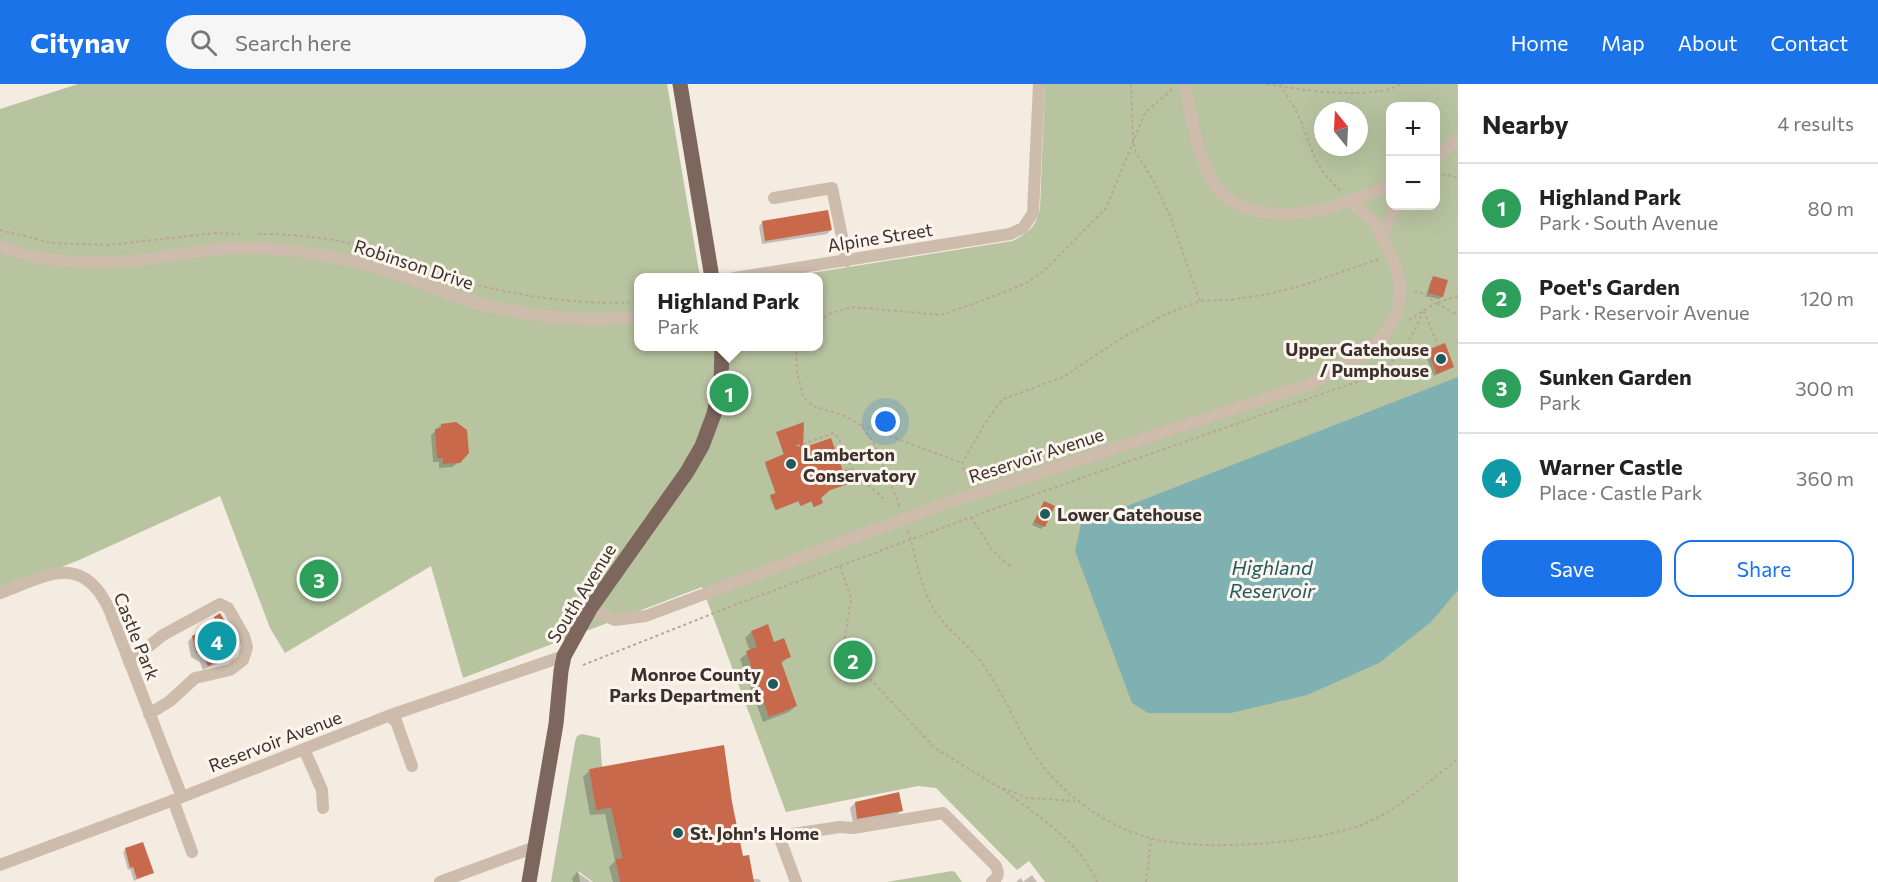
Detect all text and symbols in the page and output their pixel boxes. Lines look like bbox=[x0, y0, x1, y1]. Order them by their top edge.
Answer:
search box bbox=[166, 15, 586, 69]
text: Citynav bbox=[30, 25, 130, 59]
icon: search bbox=[187, 26, 220, 59]
text: Search here bbox=[235, 29, 351, 56]
text: Home bbox=[1511, 30, 1568, 55]
text: Map bbox=[1601, 30, 1645, 55]
text: About bbox=[1678, 30, 1737, 55]
text: Contact bbox=[1770, 30, 1848, 55]
north arrow bbox=[1314, 102, 1368, 156]
map controls bbox=[1386, 102, 1440, 210]
button: + bbox=[1386, 102, 1440, 156]
text: Nearby bbox=[1482, 108, 1569, 139]
text: 4 results bbox=[1777, 111, 1854, 135]
button: − bbox=[1386, 156, 1440, 210]
text: Highland Park bbox=[1539, 183, 1681, 210]
text: 1 bbox=[1497, 196, 1506, 220]
text: 80 m bbox=[1808, 196, 1854, 220]
text: Park · South Avenue bbox=[1539, 210, 1718, 234]
street label: Alpine Street bbox=[826, 218, 934, 256]
street label: Robinson Drive bbox=[352, 234, 476, 294]
popup bbox=[634, 273, 823, 351]
text: Poet's Garden bbox=[1539, 273, 1680, 300]
text: 2 bbox=[1496, 286, 1507, 310]
text: 120 m bbox=[1800, 286, 1854, 310]
text: Highland Park bbox=[657, 287, 800, 314]
text: Park · Reservoir Avenue bbox=[1539, 300, 1750, 324]
text: Park bbox=[657, 314, 699, 338]
place label: Upper Gatehouse / Pumphouse bbox=[1285, 338, 1429, 381]
marker: Upper Gatehouse / Pumphouse bbox=[1434, 352, 1448, 366]
text: Sunken Garden bbox=[1539, 363, 1692, 390]
pin: 1 bbox=[710, 370, 748, 416]
text: 3 bbox=[1496, 376, 1507, 400]
text: 300 m bbox=[1795, 376, 1854, 400]
text: Park bbox=[1539, 390, 1581, 414]
your location bbox=[871, 407, 900, 436]
street label: Reservoir Avenue bbox=[966, 423, 1106, 487]
place label: Lamberton Conservatory bbox=[803, 443, 917, 486]
text: Warner Castle bbox=[1539, 453, 1683, 480]
marker: Lamberton Conservatory bbox=[784, 457, 798, 471]
text: 4 bbox=[1495, 466, 1508, 490]
text: 360 m bbox=[1796, 466, 1854, 490]
text: Place · Castle Park bbox=[1539, 480, 1703, 504]
place label: Lower Gatehouse bbox=[1057, 503, 1202, 525]
marker: Lower Gatehouse bbox=[1038, 507, 1052, 521]
street label: South Avenue bbox=[542, 539, 620, 647]
button: Save bbox=[1482, 540, 1662, 597]
button: Share bbox=[1674, 540, 1854, 597]
water label: Highland Reservoir bbox=[1229, 555, 1316, 602]
pin: 3 bbox=[300, 556, 338, 602]
street label: Castle Park bbox=[109, 589, 165, 683]
pin: 4 bbox=[198, 618, 236, 664]
pin: 2 bbox=[834, 638, 872, 682]
place label: Monroe County Parks Department bbox=[609, 663, 761, 706]
marker: Monroe County Parks Department bbox=[766, 677, 780, 691]
street label: Reservoir Avenue bbox=[205, 706, 345, 776]
place label: St. John's Home bbox=[690, 822, 819, 844]
marker: St. John's Home bbox=[671, 826, 685, 840]

